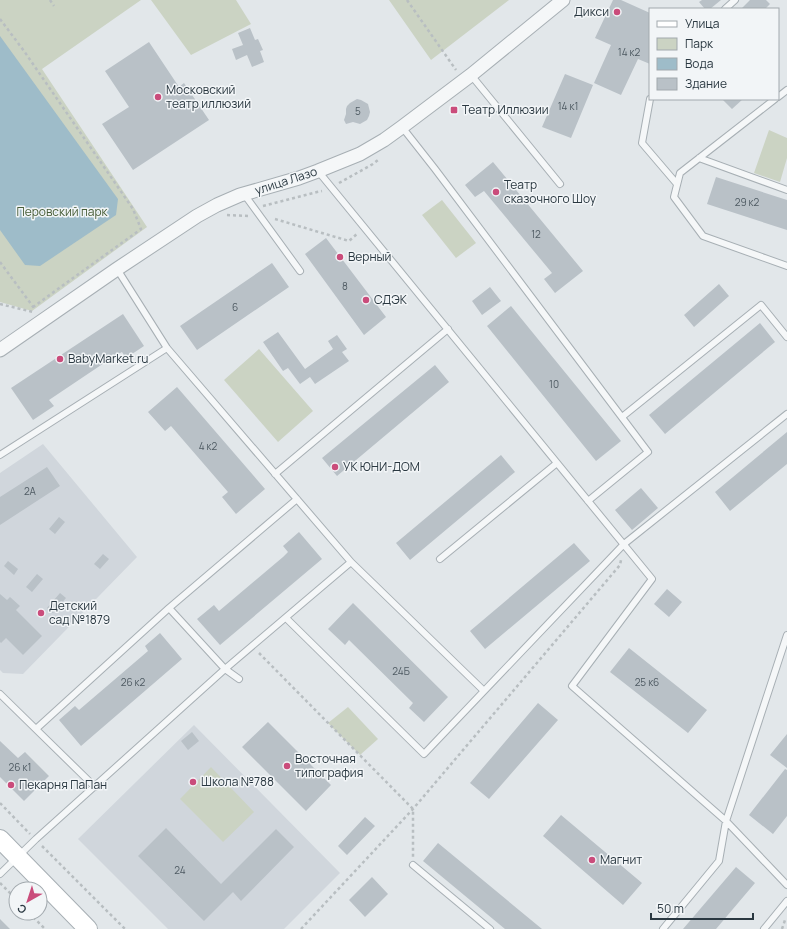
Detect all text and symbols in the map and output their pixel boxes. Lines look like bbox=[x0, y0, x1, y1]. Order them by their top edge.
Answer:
place label: Дикси bbox=[574, 3, 609, 20]
marker: Дикси bbox=[612, 7, 622, 17]
legend bbox=[649, 8, 779, 100]
text: Улица bbox=[685, 15, 719, 32]
text: Парк bbox=[685, 35, 714, 52]
house number: 14 к2 bbox=[618, 45, 641, 59]
text: Вода bbox=[685, 55, 713, 72]
text: Здание bbox=[685, 75, 727, 92]
place label: Московский театр иллюзий bbox=[166, 81, 251, 112]
marker: Московский театр иллюзий bbox=[153, 92, 163, 102]
house number: 14 к1 bbox=[558, 99, 578, 113]
place label: Театр Иллюзии bbox=[462, 101, 549, 118]
house number: 5 bbox=[355, 104, 361, 118]
marker: Театр Иллюзии bbox=[449, 105, 459, 115]
street label: улица Лазо bbox=[253, 162, 319, 199]
place label: Театр сказочного Шоу bbox=[504, 176, 597, 207]
marker: Театр сказочного Шоу bbox=[491, 187, 501, 197]
house number: 29 к2 bbox=[735, 195, 760, 209]
park label: Перовский парк bbox=[16, 203, 109, 220]
house number: 12 bbox=[531, 227, 541, 241]
place label: Верный bbox=[348, 248, 391, 265]
marker: Верный bbox=[335, 252, 345, 262]
house number: 8 bbox=[342, 279, 348, 293]
place label: СДЭК bbox=[374, 291, 408, 308]
marker: СДЭК bbox=[361, 295, 371, 305]
house number: 6 bbox=[232, 300, 238, 314]
place label: BabyMarket.ru bbox=[68, 350, 148, 367]
marker: BabyMarket.ru bbox=[55, 354, 65, 364]
house number: 10 bbox=[549, 377, 559, 391]
house number: 4 к2 bbox=[199, 439, 218, 453]
place label: УК ЮНИ-ДОМ bbox=[343, 458, 420, 475]
marker: УК ЮНИ-ДОМ bbox=[330, 462, 340, 472]
house number: 2А bbox=[24, 484, 37, 498]
place label: Детский сад №1879 bbox=[49, 597, 110, 628]
marker: Детский сад №1879 bbox=[36, 608, 46, 618]
house number: 24Б bbox=[392, 664, 410, 678]
house number: 26 к2 bbox=[121, 675, 146, 689]
house number: 25 к6 bbox=[635, 675, 659, 689]
place label: Восточная типография bbox=[295, 750, 363, 781]
house number: 26 к1 bbox=[9, 760, 31, 774]
marker: Восточная типография bbox=[282, 761, 292, 771]
place label: Школа №788 bbox=[201, 773, 274, 790]
place label: Пекарня ПаПан bbox=[19, 776, 107, 793]
marker: Школа №788 bbox=[188, 777, 198, 787]
marker: Пекарня ПаПан bbox=[6, 780, 16, 790]
place label: Магнит bbox=[600, 851, 642, 868]
marker: Магнит bbox=[587, 855, 597, 865]
house number: 24 bbox=[174, 863, 186, 877]
north arrow bbox=[8, 881, 48, 921]
scale bar bbox=[651, 895, 753, 921]
text: 50 m bbox=[657, 900, 684, 917]
text: С bbox=[14, 901, 29, 918]

